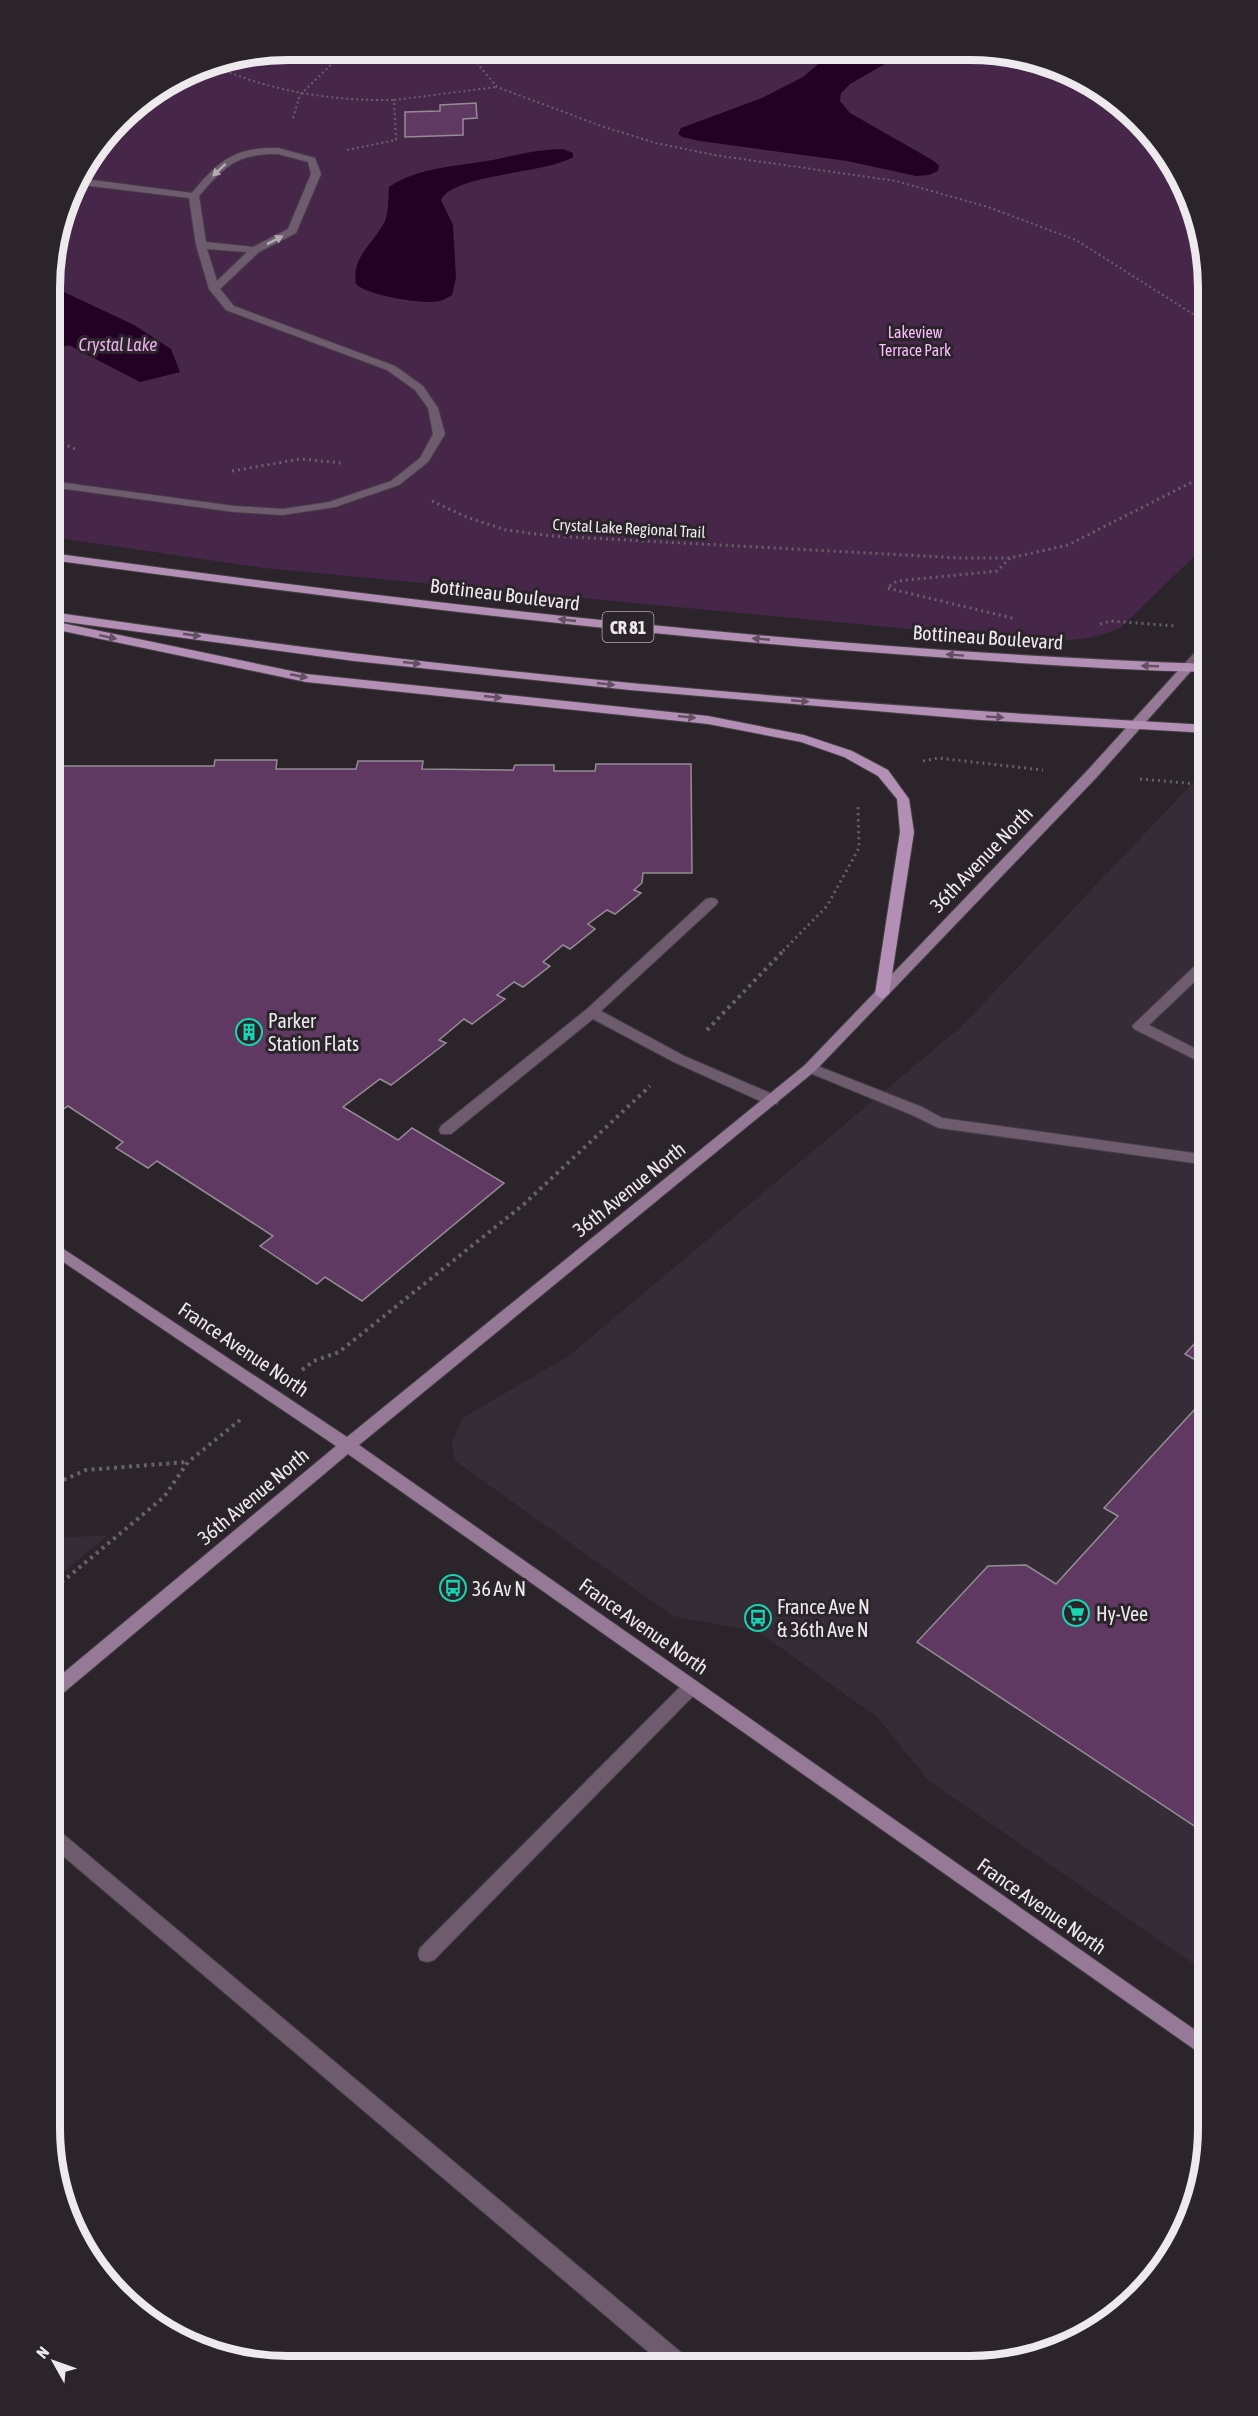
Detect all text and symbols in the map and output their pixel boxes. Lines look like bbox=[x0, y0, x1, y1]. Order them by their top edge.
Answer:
one-way arrow bbox=[212, 163, 227, 176]
one-way arrow bbox=[266, 235, 284, 245]
park label: Lakeview Terrace Park bbox=[879, 323, 951, 359]
water label: Crystal Lake bbox=[79, 334, 157, 355]
street label: Crystal Lake Regional Trail bbox=[552, 515, 707, 542]
street label: Bottineau Boulevard bbox=[429, 573, 581, 615]
road number: CR 81 bbox=[602, 612, 654, 642]
one-way arrow bbox=[557, 616, 576, 625]
street label: Bottineau Boulevard bbox=[912, 620, 1064, 654]
one-way arrow bbox=[183, 631, 202, 640]
one-way arrow bbox=[99, 633, 118, 642]
one-way arrow bbox=[751, 634, 770, 644]
one-way arrow bbox=[946, 650, 965, 659]
one-way arrow bbox=[403, 658, 422, 668]
one-way arrow bbox=[1140, 661, 1159, 670]
one-way arrow bbox=[290, 672, 309, 681]
one-way arrow bbox=[597, 679, 616, 689]
one-way arrow bbox=[484, 692, 503, 702]
one-way arrow bbox=[791, 696, 810, 706]
one-way arrow bbox=[985, 712, 1004, 722]
one-way arrow bbox=[678, 713, 697, 722]
street label: 36th Avenue North bbox=[925, 802, 1037, 916]
place label: Parker Station Flats bbox=[268, 1009, 359, 1055]
building icon: Parker Station Flats bbox=[234, 1017, 264, 1047]
street label: 36th Avenue North bbox=[568, 1137, 690, 1241]
street label: France Avenue North bbox=[175, 1297, 313, 1401]
street label: 36th Avenue North bbox=[193, 1443, 313, 1549]
bus stop icon: 36 Av N bbox=[438, 1573, 468, 1603]
street label: France Avenue North bbox=[575, 1573, 713, 1679]
place label: 36 Av N bbox=[472, 1577, 526, 1600]
place label: France Ave N & 36th Ave N bbox=[777, 1595, 870, 1641]
supermarket icon: Hy-Vee bbox=[1061, 1598, 1091, 1628]
place label: Hy-Vee bbox=[1096, 1602, 1148, 1625]
bus stop icon: France Ave N & 36th Ave N bbox=[743, 1603, 773, 1633]
street label: France Avenue North bbox=[973, 1853, 1111, 1959]
north arrow bbox=[24, 2332, 84, 2392]
text: N bbox=[33, 2343, 52, 2362]

